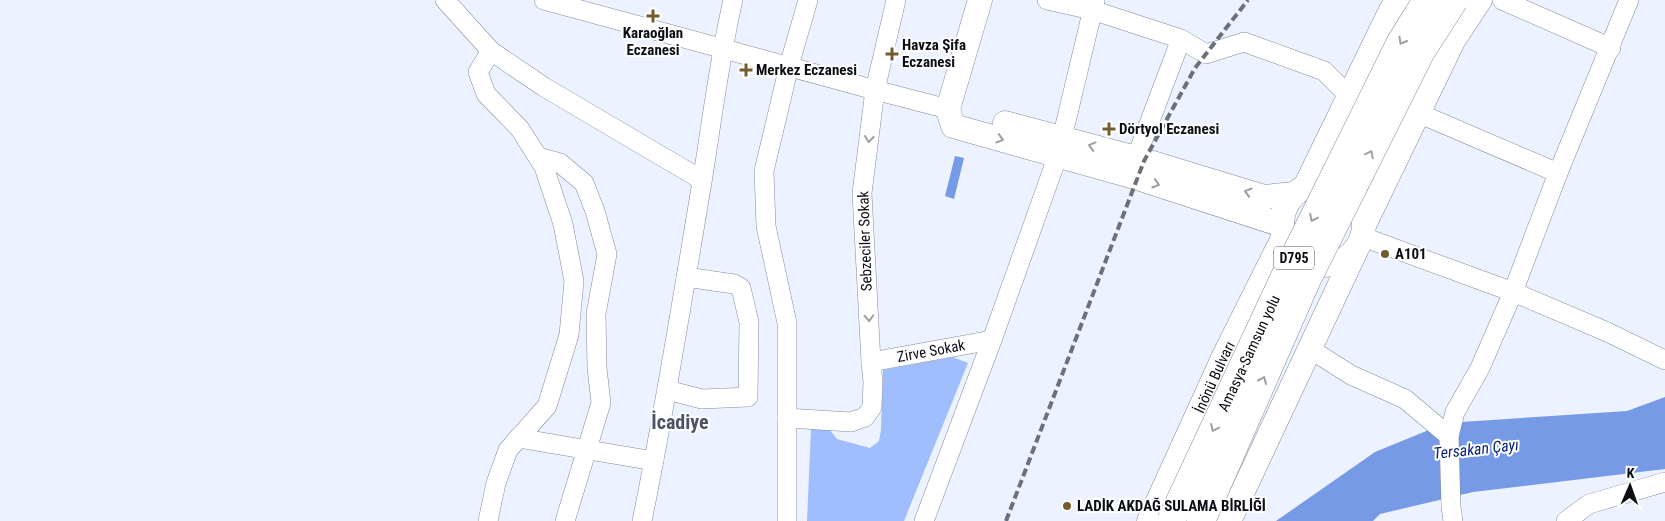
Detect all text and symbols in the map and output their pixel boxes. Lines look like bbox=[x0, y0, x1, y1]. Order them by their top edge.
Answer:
marker: Karaoğlan Eczanesi bbox=[647, 10, 659, 22]
place label: Karaoğlan Eczanesi bbox=[623, 24, 683, 59]
place label: Havza Şifa Eczanesi bbox=[902, 36, 966, 71]
one-way arrow bbox=[1398, 36, 1408, 45]
marker: Havza Şifa Eczanesi bbox=[886, 48, 898, 60]
place label: Merkez Eczanesi bbox=[756, 61, 857, 79]
marker: Merkez Eczanesi bbox=[740, 64, 752, 76]
place label: Dörtyol Eczanesi bbox=[1119, 120, 1219, 138]
marker: Dörtyol Eczanesi bbox=[1103, 123, 1115, 135]
one-way arrow bbox=[995, 133, 1003, 143]
one-way arrow bbox=[864, 135, 875, 143]
one-way arrow bbox=[1088, 142, 1096, 152]
one-way arrow bbox=[1364, 150, 1374, 159]
one-way arrow bbox=[1151, 178, 1160, 188]
one-way arrow bbox=[1244, 187, 1252, 197]
street label: Sebzeciler Sokak bbox=[854, 190, 876, 292]
one-way arrow bbox=[1309, 213, 1320, 222]
place label: A101 bbox=[1395, 245, 1427, 263]
road number: D795 bbox=[1274, 247, 1314, 270]
marker: A101 bbox=[1379, 248, 1391, 260]
street label: Amasya-Samsun yolu bbox=[1214, 292, 1284, 414]
one-way arrow bbox=[863, 314, 874, 322]
street label: Zirve Sokak bbox=[896, 336, 967, 366]
street label: İnönü Bulvarı bbox=[1190, 338, 1239, 416]
one-way arrow bbox=[1257, 376, 1268, 385]
district label: İcadiye bbox=[651, 410, 709, 434]
one-way arrow bbox=[1210, 423, 1221, 432]
water label: Tersakan Çayı bbox=[1432, 435, 1520, 463]
north arrow bbox=[1605, 461, 1655, 511]
text: K bbox=[1626, 465, 1635, 481]
place label: LADİK AKDAĞ SULAMA BİRLİĞİ bbox=[1077, 497, 1266, 515]
marker: LADİK AKDAĞ SULAMA BİRLİĞİ bbox=[1061, 500, 1073, 512]

